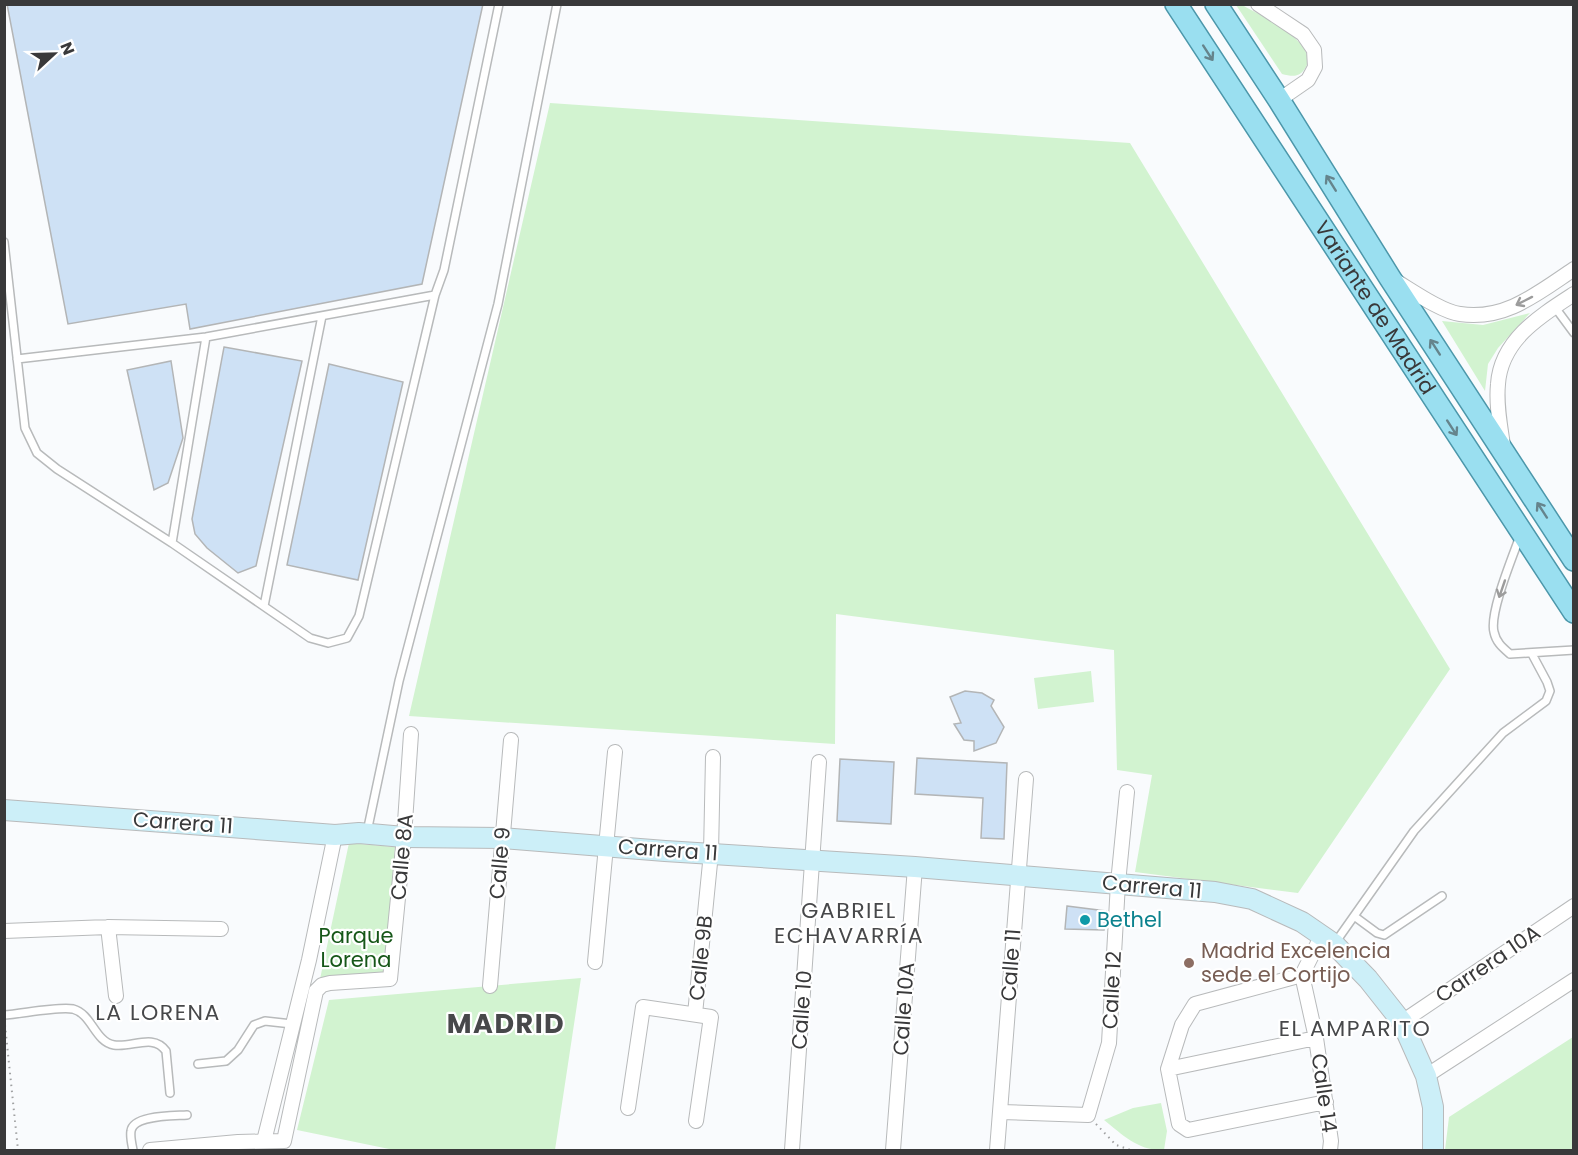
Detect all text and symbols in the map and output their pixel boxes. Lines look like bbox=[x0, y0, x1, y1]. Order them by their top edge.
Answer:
north arrow bbox=[24, 24, 84, 84]
text: N bbox=[55, 39, 80, 58]
one-way arrow bbox=[1201, 45, 1214, 62]
one-way arrow bbox=[1324, 175, 1336, 192]
street label: Variante de Madrid bbox=[1308, 215, 1443, 400]
one-way arrow bbox=[1515, 295, 1533, 307]
one-way arrow bbox=[1429, 339, 1441, 356]
one-way arrow bbox=[1446, 419, 1458, 436]
one-way arrow bbox=[1536, 503, 1548, 519]
one-way arrow bbox=[1495, 579, 1506, 598]
street label: Carrera 11 bbox=[132, 805, 234, 840]
street label: Calle 8A bbox=[383, 812, 420, 901]
street label: Calle 9 bbox=[482, 826, 517, 900]
street label: Carrera 11 bbox=[617, 832, 719, 867]
street label: Carrera 11 bbox=[1101, 868, 1203, 905]
district label: GABRIEL ECHAVARRÍA bbox=[774, 895, 924, 951]
place label: Bethel bbox=[1097, 905, 1162, 934]
marker: Bethel bbox=[1078, 913, 1092, 927]
street label: Calle 9B bbox=[682, 914, 719, 1002]
street label: Carrera 10A bbox=[1430, 918, 1546, 1009]
park label: Parque Lorena bbox=[319, 921, 393, 974]
street label: Calle 11 bbox=[993, 928, 1028, 1002]
place label: Madrid Excelencia sede el Cortijo bbox=[1201, 936, 1391, 989]
street label: Calle 12 bbox=[1095, 950, 1128, 1030]
marker: Madrid Excelencia sede el Cortijo bbox=[1182, 956, 1196, 970]
street label: Calle 10A bbox=[886, 961, 921, 1057]
street label: Calle 10 bbox=[784, 969, 819, 1051]
district label: LA LORENA bbox=[95, 997, 221, 1028]
district label: MADRID bbox=[447, 1005, 565, 1042]
district label: EL AMPARITO bbox=[1279, 1013, 1431, 1044]
street label: Calle 14 bbox=[1305, 1052, 1344, 1134]

